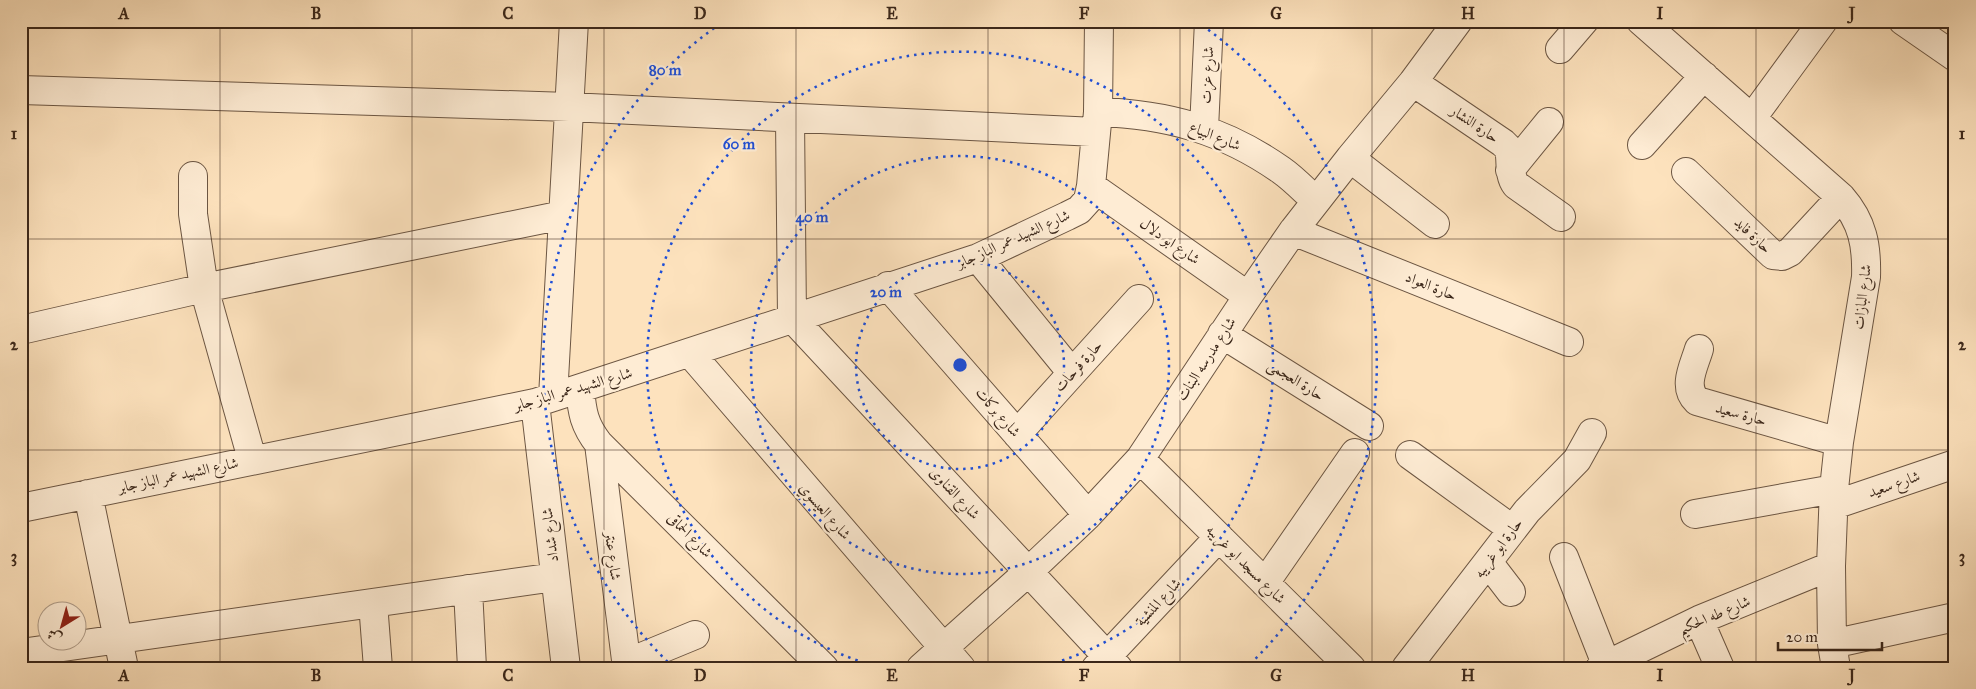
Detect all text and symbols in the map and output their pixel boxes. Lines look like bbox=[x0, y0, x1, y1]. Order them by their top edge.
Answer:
text: A bbox=[118, 4, 130, 23]
text: B bbox=[311, 4, 321, 23]
text: C bbox=[503, 4, 514, 23]
text: D bbox=[694, 4, 707, 23]
text: E bbox=[886, 4, 898, 23]
text: F bbox=[1079, 4, 1090, 23]
text: G bbox=[1270, 4, 1282, 23]
text: H bbox=[1461, 4, 1475, 23]
text: I bbox=[1657, 4, 1664, 23]
text: J bbox=[1847, 4, 1856, 24]
street label: شارع عزت bbox=[1197, 46, 1221, 104]
text: 80 m bbox=[649, 61, 682, 79]
street label: حارة النشار bbox=[1446, 100, 1503, 147]
street label: شارع البياع bbox=[1185, 118, 1243, 158]
text: 1 bbox=[11, 124, 18, 143]
text: 1 bbox=[1959, 124, 1966, 143]
text: 60 m bbox=[723, 135, 756, 153]
street label: شارع الشهيد عمر الباز جابر bbox=[952, 206, 1074, 277]
text: 40 m bbox=[796, 208, 829, 227]
street label: حارة فايد bbox=[1730, 213, 1776, 257]
street label: شارع ابو دلال bbox=[1134, 214, 1204, 272]
street label: شارع البازات bbox=[1849, 263, 1879, 331]
street label: حارة العواد bbox=[1403, 268, 1459, 304]
text: 20 m bbox=[870, 283, 902, 301]
street label: شارع مدرسه البنات bbox=[1172, 314, 1243, 406]
text: 2 bbox=[10, 335, 19, 354]
text: 2 bbox=[1958, 335, 1967, 354]
street label: حارة فرحات bbox=[1050, 336, 1107, 396]
centre of rings bbox=[951, 356, 969, 374]
street label: حارة العجمى bbox=[1263, 356, 1328, 406]
street label: شارع الشهيد عمر الباز جابر bbox=[510, 363, 635, 419]
street label: شارع بركات bbox=[969, 384, 1024, 443]
street label: حارة سعيد bbox=[1714, 399, 1768, 429]
street label: شارع الشهيد عمر الباز جابر bbox=[114, 453, 241, 501]
street label: شارع القناوى bbox=[923, 463, 984, 526]
street label: شارع سعيد bbox=[1866, 467, 1924, 505]
street label: شارع العيسوي bbox=[792, 479, 855, 546]
street label: شارع شداد bbox=[538, 506, 566, 563]
street label: شارع الحماقى bbox=[661, 509, 716, 564]
street label: حارة ابو غريبه bbox=[1470, 515, 1528, 583]
street label: شارع مسجد ابو غريبه bbox=[1200, 521, 1289, 610]
street label: شارع عنتر bbox=[597, 529, 625, 582]
text: 3 bbox=[11, 547, 17, 567]
text: 3 bbox=[1959, 547, 1965, 567]
street label: شارع المنشية bbox=[1131, 574, 1188, 633]
street label: شارع طه الحكيم bbox=[1675, 592, 1755, 644]
north arrow bbox=[38, 602, 88, 652]
scale bar bbox=[1778, 619, 1882, 651]
text: ش bbox=[44, 625, 65, 647]
text: 20 m bbox=[1786, 628, 1818, 646]
text: A bbox=[118, 666, 130, 685]
text: B bbox=[311, 666, 321, 685]
text: C bbox=[503, 666, 514, 685]
text: D bbox=[694, 666, 707, 685]
text: E bbox=[886, 666, 898, 685]
text: F bbox=[1079, 666, 1090, 685]
text: G bbox=[1270, 666, 1282, 685]
text: H bbox=[1461, 666, 1475, 685]
text: I bbox=[1657, 666, 1664, 685]
text: J bbox=[1847, 666, 1856, 686]

